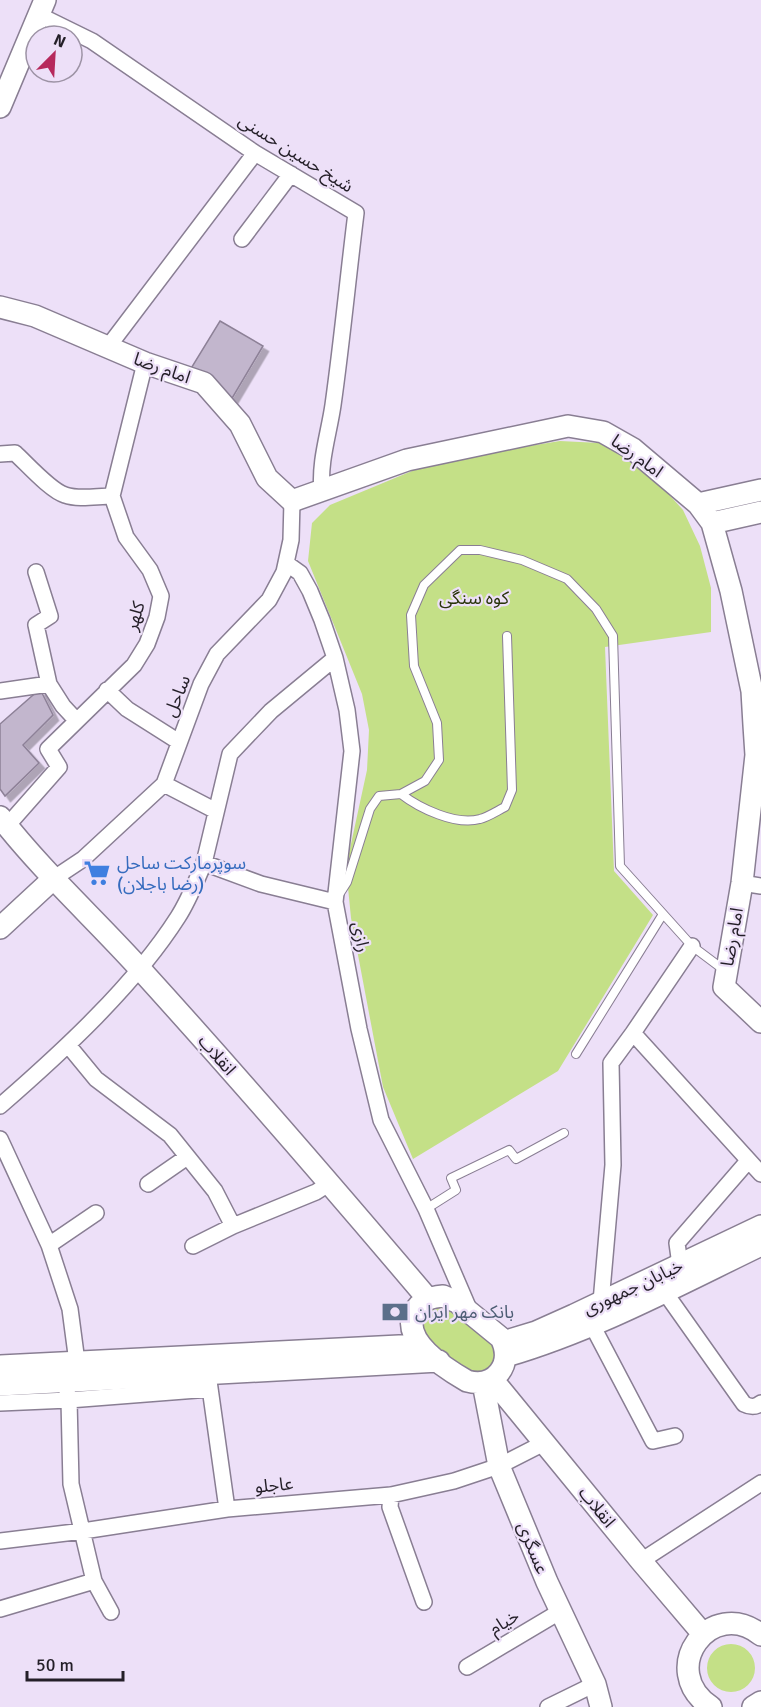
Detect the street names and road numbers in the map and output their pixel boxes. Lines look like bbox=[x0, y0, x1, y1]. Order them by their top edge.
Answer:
street label: شیخ حسین حسنی bbox=[233, 109, 358, 199]
street label: امام رضا bbox=[129, 348, 194, 391]
street label: امام رضا bbox=[605, 430, 667, 485]
street label: کلهر bbox=[120, 598, 150, 634]
street label: ساحل bbox=[159, 672, 195, 720]
street label: امام رضا bbox=[716, 906, 751, 969]
street label: رازی bbox=[347, 920, 375, 954]
street label: انقلاب bbox=[193, 1030, 241, 1080]
street label: خیابان جمهوری bbox=[579, 1254, 687, 1320]
street label: عاجلو bbox=[254, 1472, 294, 1498]
street label: انقلاب bbox=[574, 1482, 620, 1532]
street label: عسگری bbox=[513, 1519, 553, 1577]
street label: خیام bbox=[485, 1605, 525, 1642]

